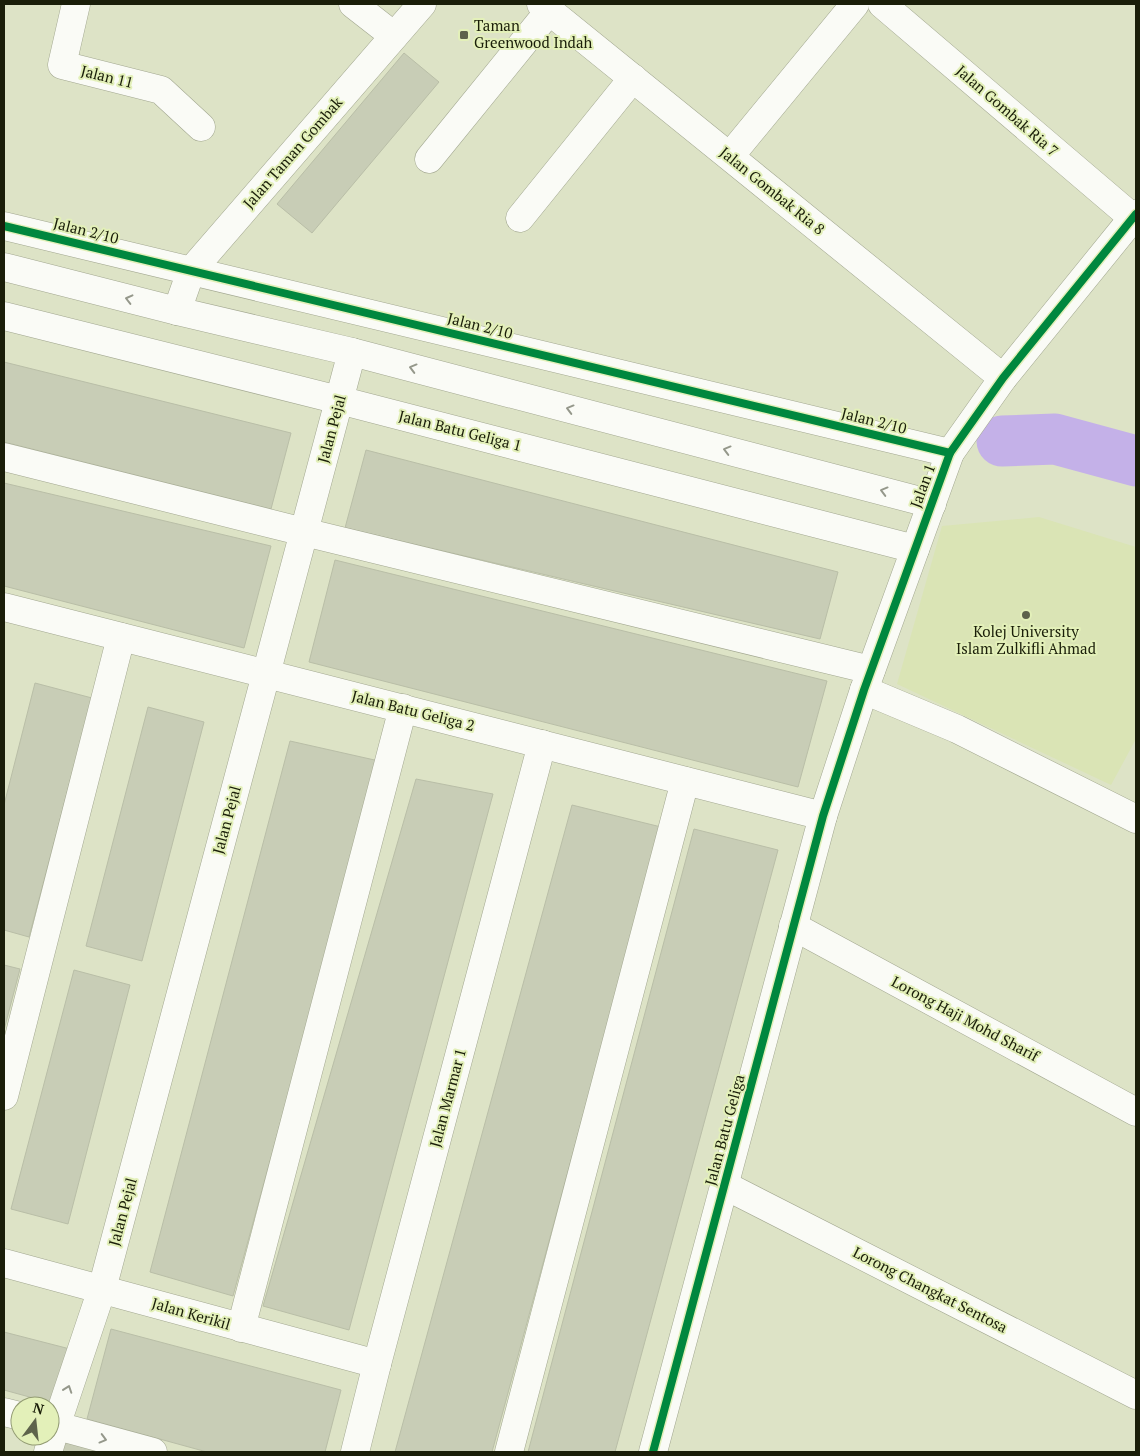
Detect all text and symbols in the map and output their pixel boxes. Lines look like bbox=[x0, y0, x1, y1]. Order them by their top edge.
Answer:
place label: Taman Greenwood Indah bbox=[474, 15, 592, 52]
marker: Taman Greenwood Indah bbox=[458, 29, 470, 41]
street label: Jalan 11 bbox=[79, 60, 136, 92]
street label: Jalan Gombak Ria 7 bbox=[952, 60, 1063, 160]
street label: Jalan Taman Gombak bbox=[238, 92, 346, 212]
street label: Jalan Gombak Ria 8 bbox=[716, 142, 829, 239]
street label: Jalan 2/10 bbox=[52, 212, 121, 248]
one-way arrow bbox=[125, 294, 134, 305]
street label: Jalan 2/10 bbox=[446, 307, 515, 343]
one-way arrow bbox=[408, 363, 417, 374]
street label: Jalan Pejal bbox=[312, 392, 350, 465]
street label: Jalan 2/10 bbox=[840, 402, 909, 438]
one-way arrow bbox=[566, 404, 575, 415]
street label: Jalan Batu Geliga 1 bbox=[397, 405, 524, 455]
one-way arrow bbox=[723, 445, 732, 456]
street label: Jalan 1 bbox=[905, 461, 939, 510]
one-way arrow bbox=[881, 487, 889, 497]
marker: Kolej University Islam Zulkifli Ahmad bbox=[1020, 609, 1032, 621]
place label: Kolej University Islam Zulkifli Ahmad bbox=[956, 621, 1096, 658]
street label: Jalan Batu Geliga 2 bbox=[350, 685, 477, 735]
street label: Jalan Pejal bbox=[207, 783, 245, 856]
street label: Lorong Haji Mohd Sharif bbox=[888, 971, 1043, 1066]
street label: Jalan Marmar 1 bbox=[424, 1046, 470, 1149]
street label: Jalan Batu Geliga bbox=[700, 1072, 749, 1188]
street label: Jalan Pejal bbox=[103, 1175, 141, 1248]
street label: Lorong Changkat Sentosa bbox=[850, 1241, 1011, 1337]
street label: Jalan Kerikil bbox=[150, 1292, 233, 1334]
one-way arrow bbox=[63, 1385, 73, 1394]
north arrow bbox=[10, 1396, 60, 1446]
text: N bbox=[31, 1397, 46, 1419]
one-way arrow bbox=[98, 1433, 106, 1443]

